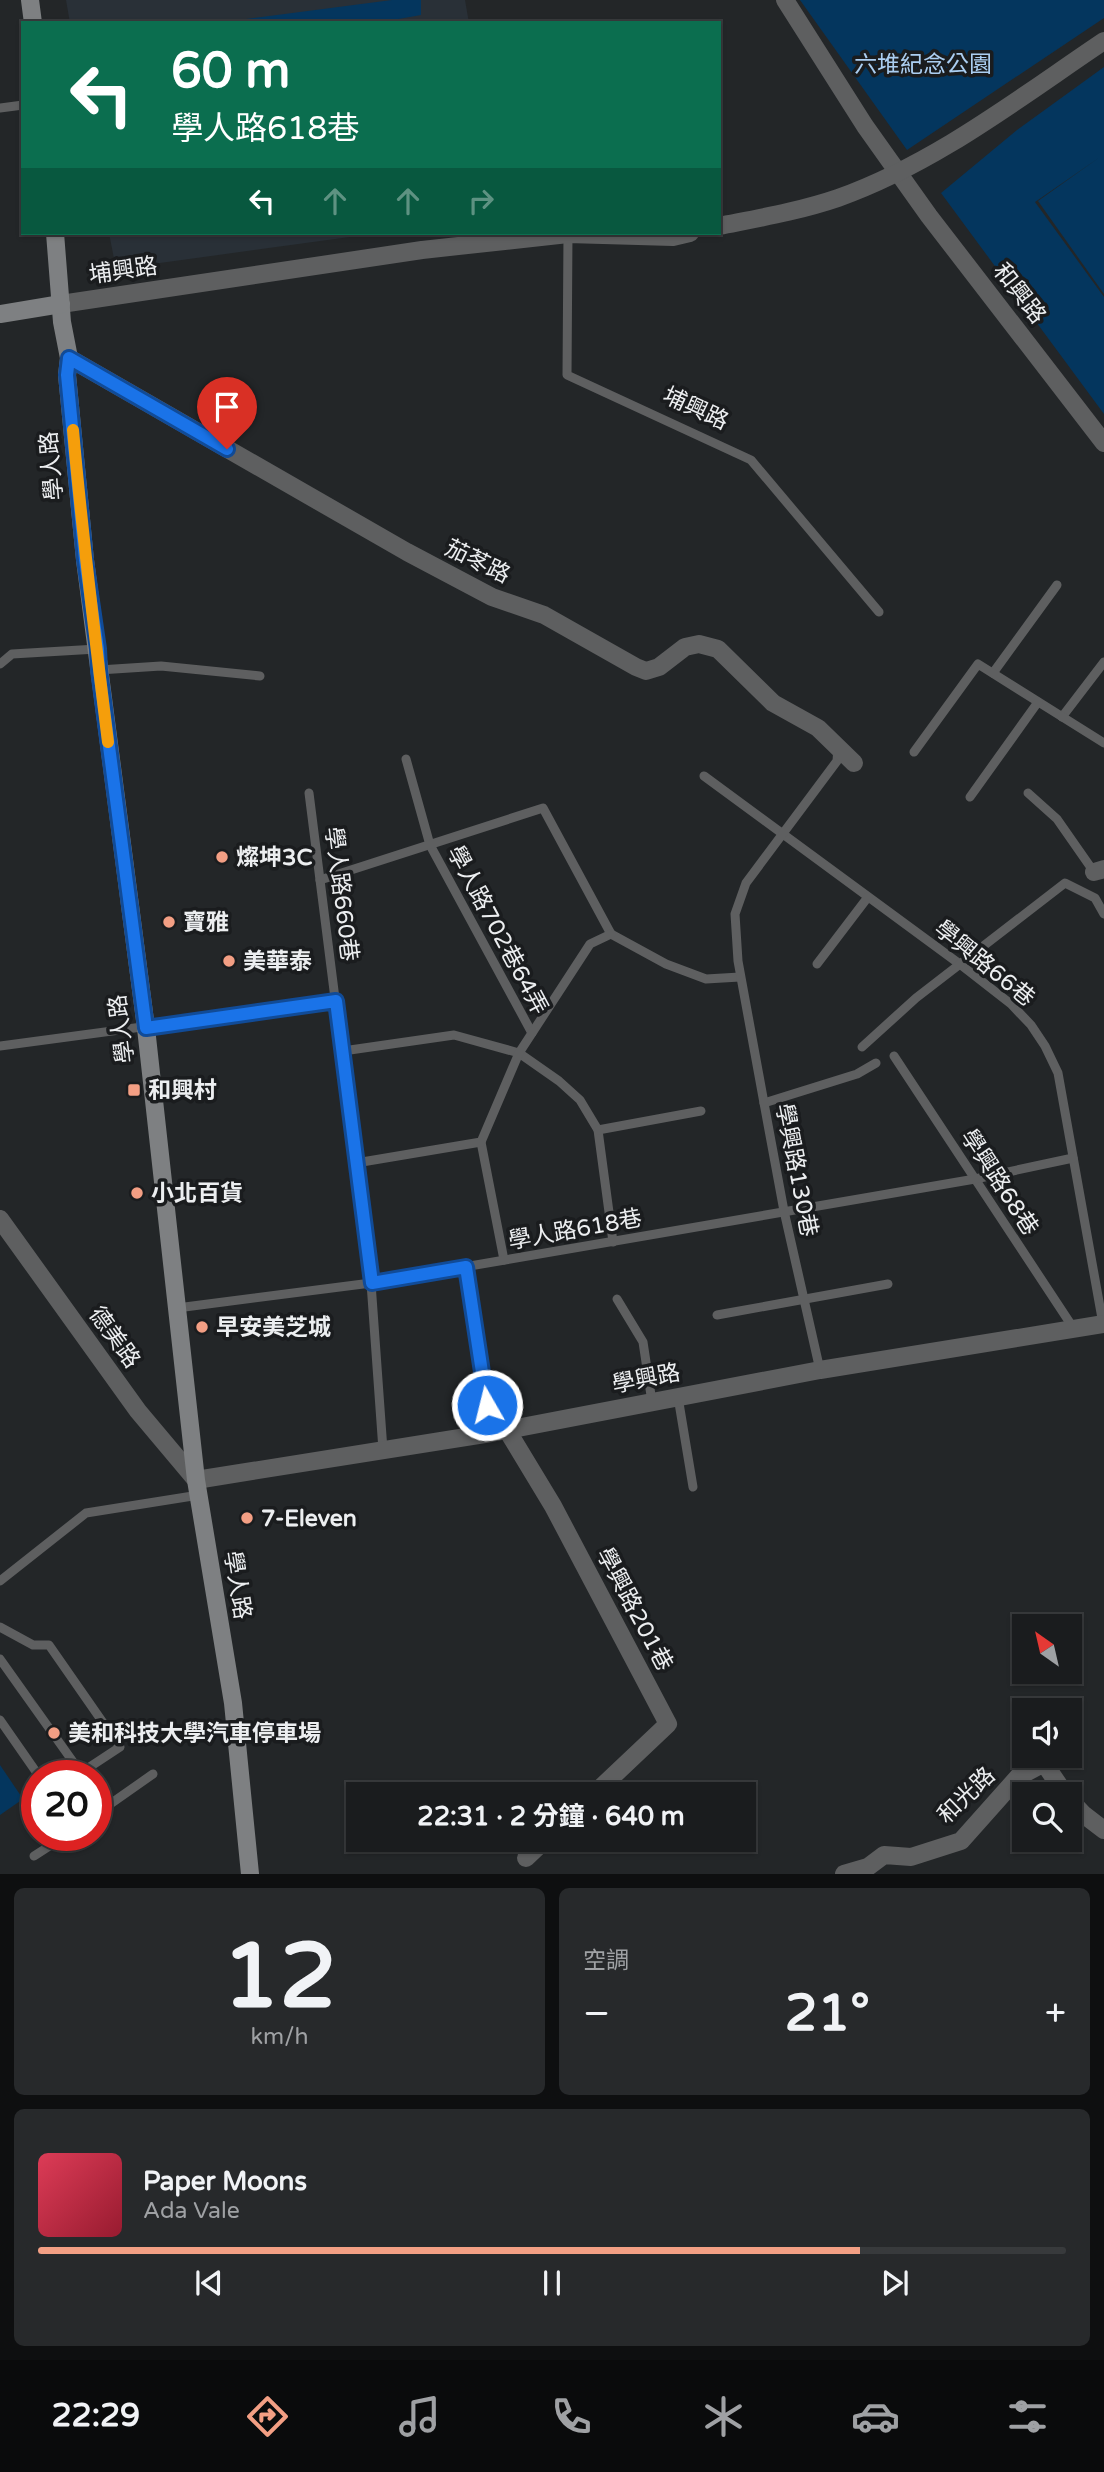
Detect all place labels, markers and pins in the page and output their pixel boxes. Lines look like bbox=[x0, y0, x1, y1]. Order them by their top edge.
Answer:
pin bbox=[197, 377, 257, 449]
place label: 燦坤3C bbox=[236, 844, 312, 872]
marker: 燦坤3C bbox=[214, 849, 230, 865]
place label: 寶雅 bbox=[183, 909, 229, 937]
marker: 寶雅 bbox=[161, 914, 177, 930]
place label: 美華泰 bbox=[243, 948, 312, 976]
marker: 美華泰 bbox=[221, 953, 237, 969]
place label: 和興村 bbox=[148, 1077, 217, 1105]
marker: 和興村 bbox=[126, 1082, 142, 1098]
place label: 小北百貨 bbox=[151, 1180, 243, 1208]
marker: 小北百貨 bbox=[129, 1185, 145, 1201]
place label: 早安美芝城 bbox=[216, 1314, 331, 1342]
marker: 早安美芝城 bbox=[194, 1319, 210, 1335]
place label: 7-Eleven bbox=[261, 1505, 357, 1533]
marker: 7-Eleven bbox=[239, 1510, 255, 1526]
place label: 美和科技大學汽車停車場 bbox=[68, 1720, 321, 1748]
marker: 美和科技大學汽車停車場 bbox=[46, 1725, 62, 1741]

